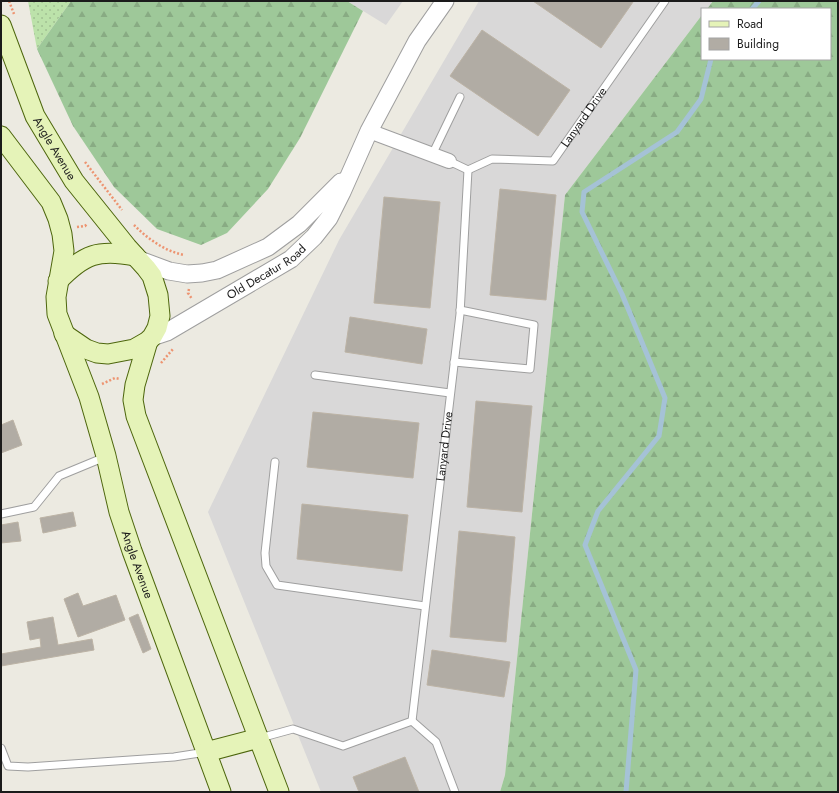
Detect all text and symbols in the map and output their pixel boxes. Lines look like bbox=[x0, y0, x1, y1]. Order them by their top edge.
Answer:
legend bbox=[701, 8, 831, 60]
text: Road bbox=[737, 15, 763, 33]
text: Building bbox=[737, 35, 779, 53]
street label: Lanyard Drive bbox=[556, 83, 611, 151]
street label: Angle Avenue bbox=[28, 113, 80, 184]
street label: Old Decatur Road bbox=[223, 240, 310, 304]
street label: Lanyard Drive bbox=[431, 411, 457, 482]
street label: Angle Avenue bbox=[117, 528, 158, 601]

